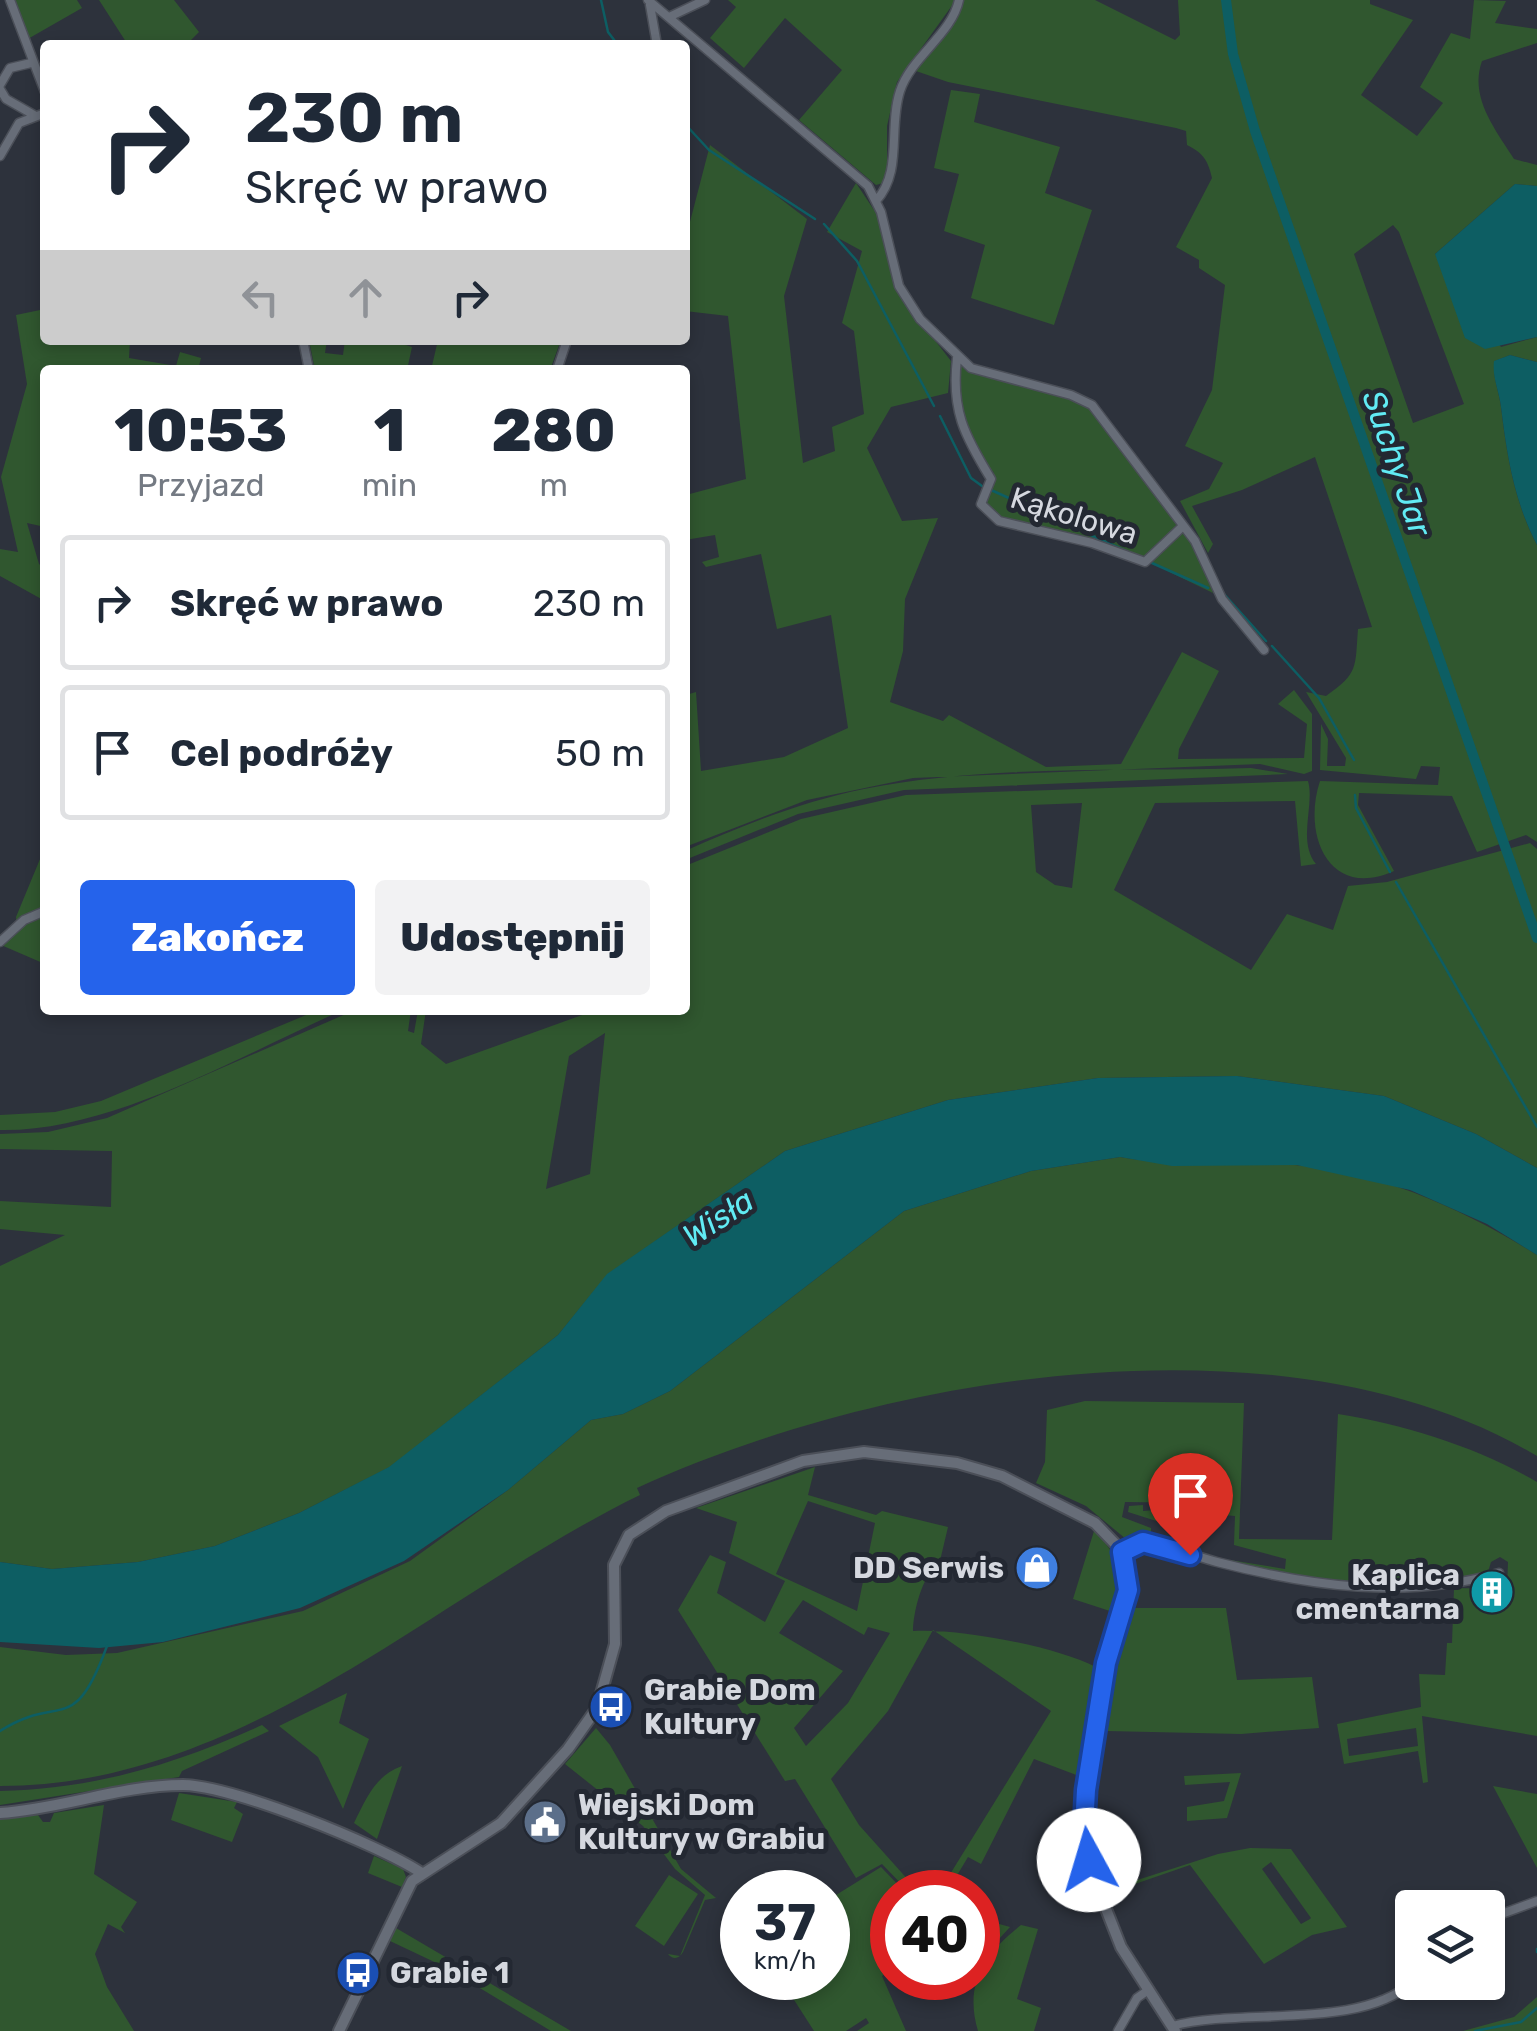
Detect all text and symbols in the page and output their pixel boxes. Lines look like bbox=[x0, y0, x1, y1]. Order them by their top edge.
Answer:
text: 230 m bbox=[245, 77, 463, 160]
icon: right bbox=[80, 80, 210, 210]
text: Skręć w prawo bbox=[245, 161, 549, 214]
icon: left bbox=[233, 270, 288, 325]
icon: ahead bbox=[338, 270, 393, 325]
icon: right bbox=[443, 270, 498, 325]
water label: Suchy Jar bbox=[1354, 385, 1440, 543]
text: 10:53 bbox=[114, 395, 287, 466]
text: 1 bbox=[374, 395, 405, 466]
text: 280 bbox=[492, 395, 616, 466]
text: Przyjazd bbox=[137, 466, 265, 504]
text: min bbox=[362, 466, 417, 504]
text: m bbox=[539, 466, 568, 504]
street label: Kąkolowa bbox=[1006, 480, 1142, 552]
icon: right bbox=[85, 575, 140, 630]
text: Skręć w prawo bbox=[170, 580, 443, 626]
text: 230 m bbox=[533, 580, 645, 626]
icon: arrive bbox=[85, 725, 140, 780]
text: Cel podróży bbox=[170, 730, 393, 776]
text: 50 m bbox=[555, 730, 645, 776]
button: Zakończ bbox=[80, 880, 355, 995]
button: Udostępnij bbox=[375, 880, 650, 995]
water label: Wisła bbox=[675, 1181, 761, 1255]
pin bbox=[1148, 1453, 1233, 1556]
icon: arrive bbox=[1163, 1468, 1218, 1523]
shop icon: DD Serwis bbox=[1014, 1545, 1060, 1591]
place label: DD Serwis bbox=[853, 1550, 1004, 1586]
place label: Kaplica cmentarna bbox=[1296, 1557, 1460, 1627]
building icon: Kaplica cmentarna bbox=[1469, 1569, 1515, 1615]
place label: Grabie Dom Kultury bbox=[644, 1672, 816, 1742]
bus stop icon: Grabie Dom Kultury bbox=[588, 1684, 634, 1730]
place label: Wiejski Dom Kultury w Grabiu bbox=[578, 1787, 825, 1857]
public building icon: Wiejski Dom Kultury w Grabiu bbox=[522, 1799, 568, 1845]
position arrow bbox=[1037, 1808, 1141, 1912]
speed limit sign: 40 bbox=[870, 1870, 1000, 2000]
map controls bbox=[1395, 1890, 1505, 2000]
button: layers bbox=[1395, 1890, 1505, 2000]
text: 37 bbox=[754, 1893, 816, 1953]
text: km/h bbox=[754, 1946, 816, 1975]
bus stop icon: Grabie 1 bbox=[335, 1950, 381, 1996]
place label: Grabie 1 bbox=[390, 1955, 509, 1991]

